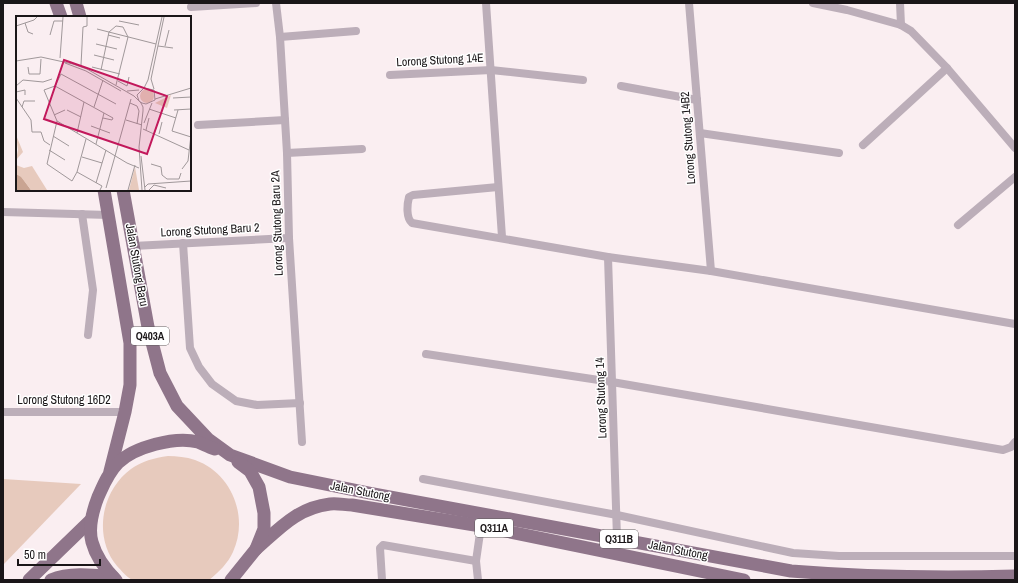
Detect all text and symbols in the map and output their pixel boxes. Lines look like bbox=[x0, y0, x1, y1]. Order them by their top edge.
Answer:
inset map bbox=[16, 16, 191, 191]
street label: Lorong Stutong 14E bbox=[396, 50, 484, 70]
street label: Lorong Stutong 14B2 bbox=[677, 91, 699, 185]
street label: Lorong Stutong Baru 2A bbox=[267, 170, 287, 276]
street label: Lorong Stutong Baru 2 bbox=[160, 219, 260, 241]
street label: Jalan Stutong Baru bbox=[122, 222, 152, 308]
road number: Q403A bbox=[131, 327, 169, 345]
street label: Lorong Stutong 14 bbox=[592, 357, 610, 439]
street label: Lorong Stutong 16D2 bbox=[17, 392, 111, 408]
street label: Jalan Stutong bbox=[329, 477, 392, 505]
road number: Q311A bbox=[475, 519, 513, 537]
road number: Q311B bbox=[600, 530, 638, 548]
street label: Jalan Stutong bbox=[647, 536, 710, 564]
scale bar bbox=[18, 541, 100, 567]
text: 50 m bbox=[24, 547, 46, 563]

